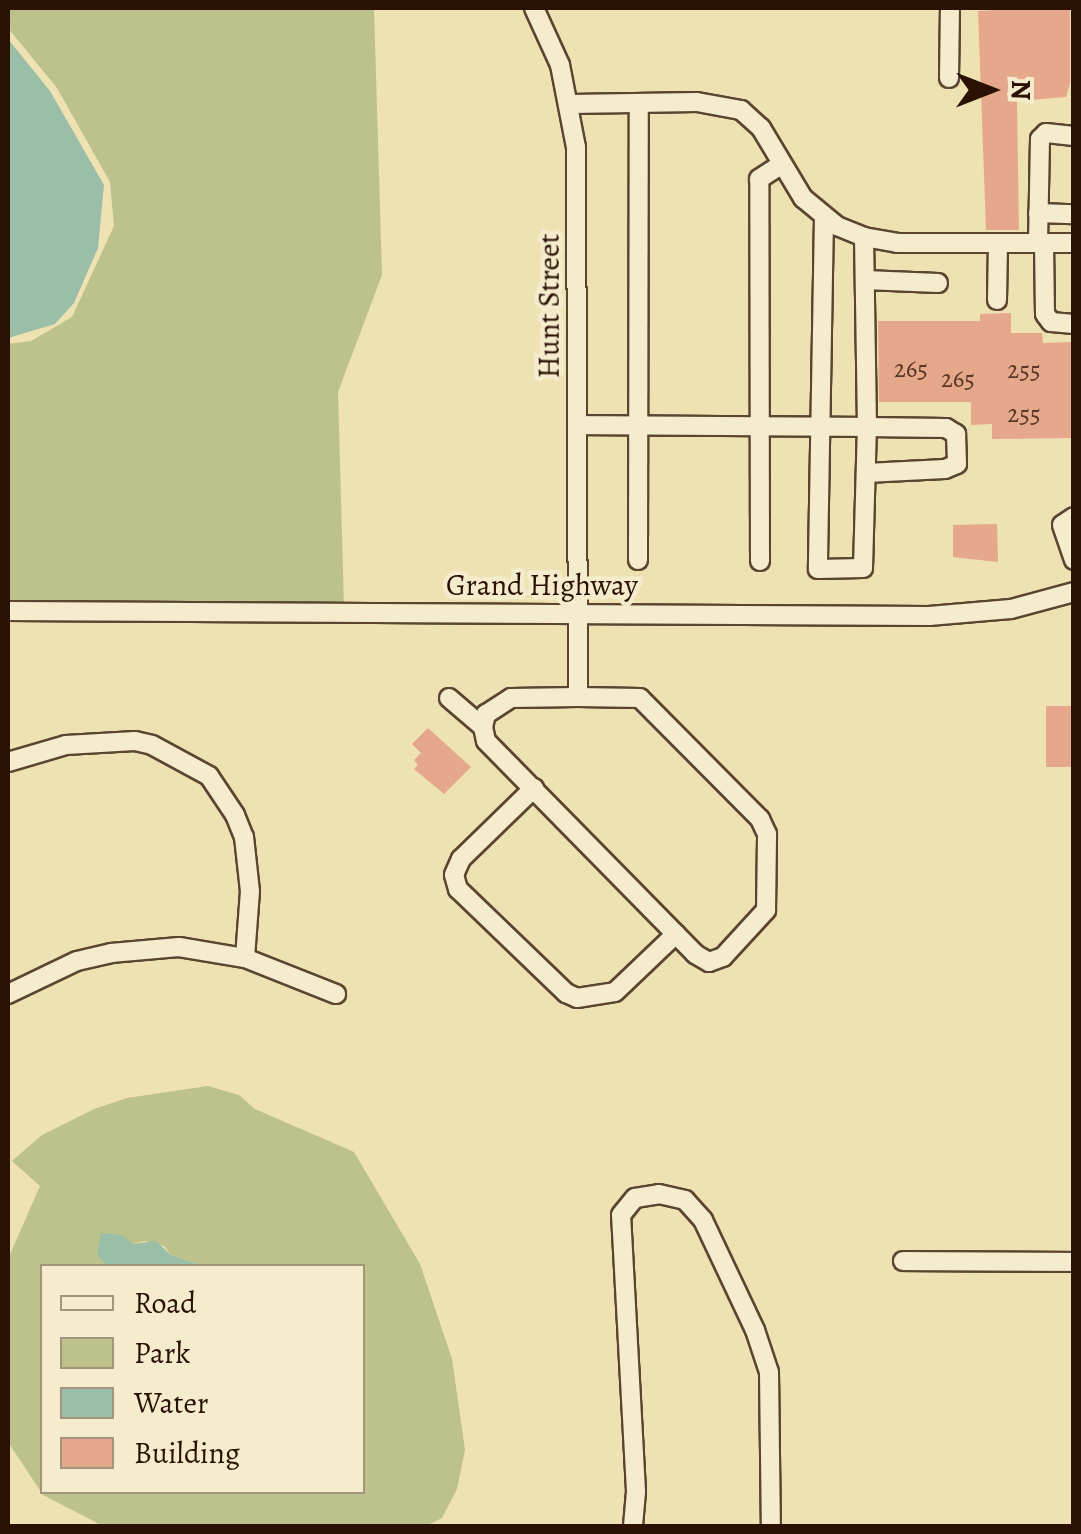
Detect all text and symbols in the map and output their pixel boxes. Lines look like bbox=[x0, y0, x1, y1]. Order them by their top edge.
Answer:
north arrow bbox=[941, 40, 1041, 140]
text: N bbox=[1002, 80, 1040, 100]
street label: Hunt Street bbox=[531, 234, 567, 378]
house number: 265 bbox=[894, 354, 928, 384]
house number: 255 bbox=[1007, 355, 1041, 385]
house number: 265 bbox=[941, 364, 975, 394]
house number: 255 bbox=[1007, 399, 1041, 429]
street label: Grand Highway bbox=[446, 567, 638, 603]
legend bbox=[40, 1264, 365, 1494]
text: Road bbox=[134, 1283, 196, 1323]
text: Park bbox=[134, 1333, 190, 1373]
text: Water bbox=[134, 1383, 208, 1423]
text: Building bbox=[134, 1433, 240, 1473]

